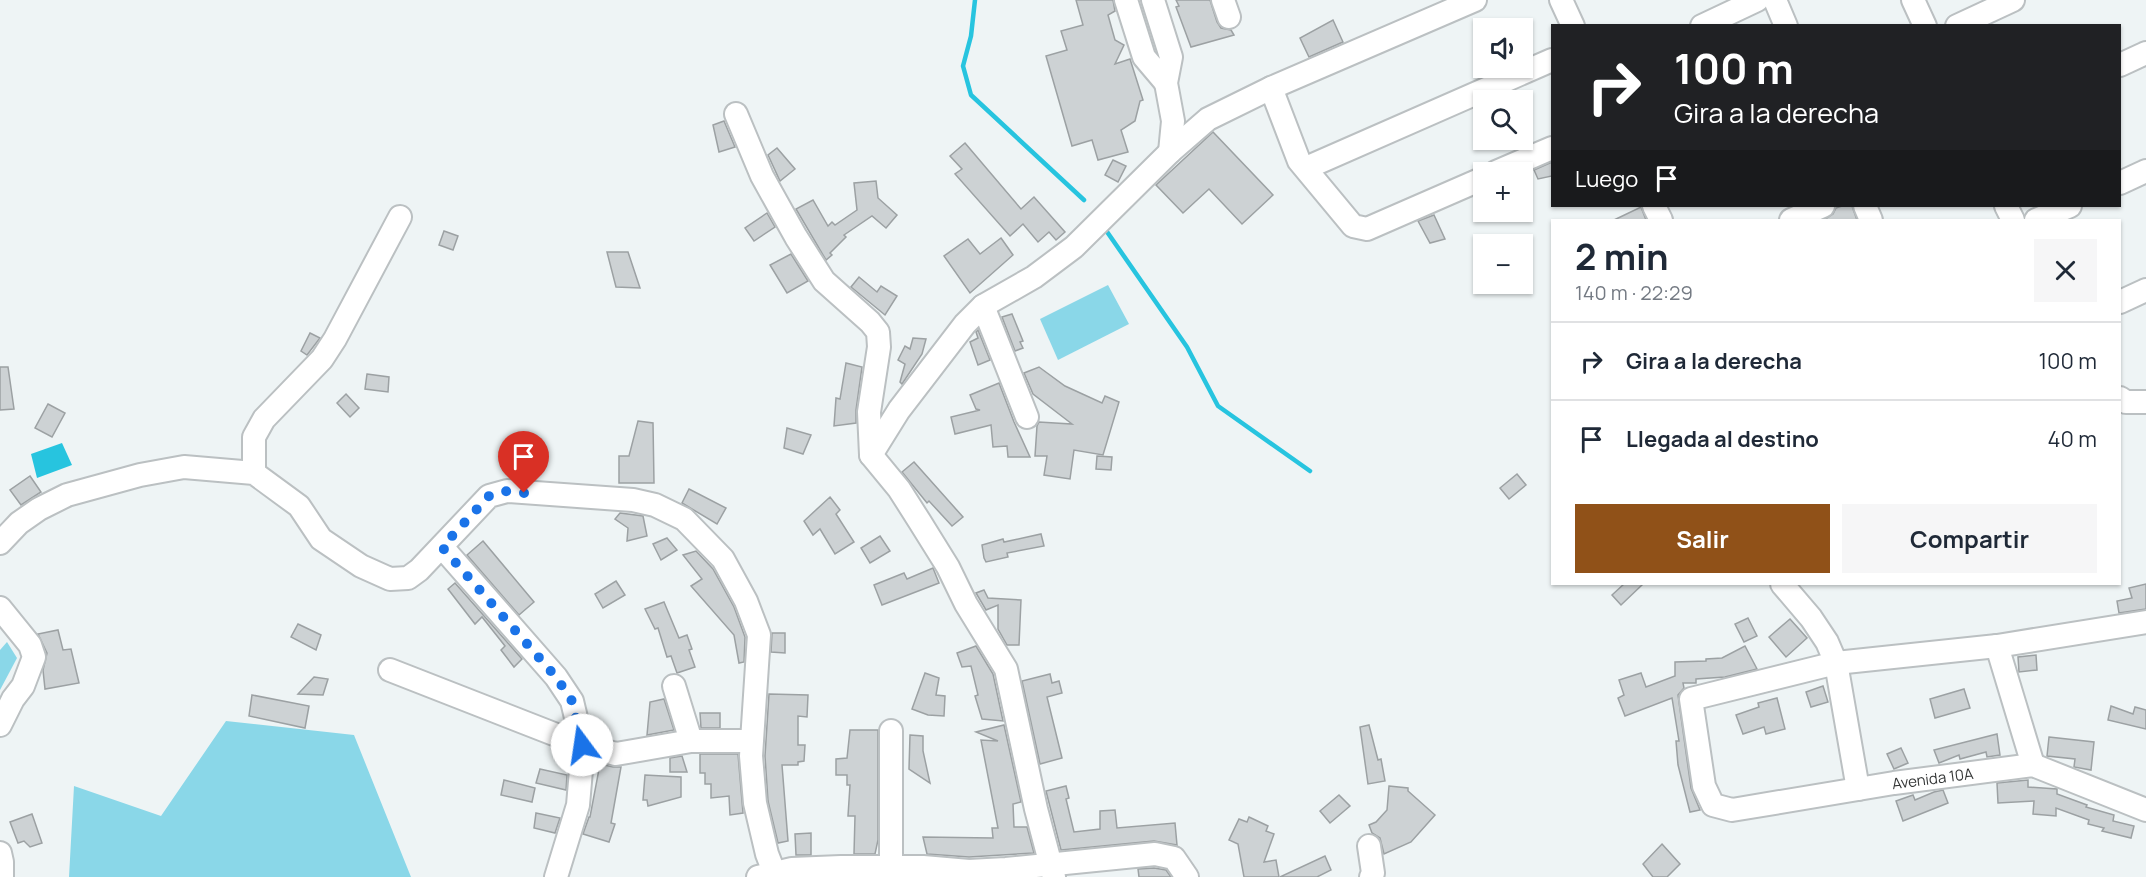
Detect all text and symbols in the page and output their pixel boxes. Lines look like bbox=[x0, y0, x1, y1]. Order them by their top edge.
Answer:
map controls bbox=[1473, 18, 1533, 294]
button: sound bbox=[1473, 18, 1533, 78]
text: 100 m bbox=[1674, 39, 1794, 97]
icon: right bbox=[1575, 48, 1653, 126]
button: search bbox=[1473, 90, 1533, 150]
text: Gira a la derecha bbox=[1674, 94, 1879, 131]
button: + bbox=[1473, 162, 1533, 222]
icon: arrive bbox=[1650, 162, 1683, 195]
text: Luego bbox=[1575, 164, 1638, 194]
text: 2 min bbox=[1575, 232, 1669, 281]
button: − bbox=[1473, 234, 1533, 294]
button: close bbox=[2034, 239, 2097, 302]
text: 140 m · 22:29 bbox=[1575, 279, 1693, 306]
icon: right bbox=[1575, 345, 1608, 378]
text: Gira a la derecha bbox=[1626, 346, 1802, 376]
text: 100 m bbox=[2039, 346, 2097, 376]
icon: arrive bbox=[1575, 423, 1608, 456]
text: Llegada al destino bbox=[1626, 424, 1819, 454]
text: 40 m bbox=[2048, 424, 2097, 454]
pin bbox=[498, 431, 549, 493]
icon: arrive bbox=[507, 440, 540, 473]
button: Salir bbox=[1575, 504, 1830, 573]
button: Compartir bbox=[1842, 504, 2097, 573]
position arrow bbox=[550, 713, 614, 777]
street label: Avenida 10A bbox=[1891, 762, 1975, 794]

